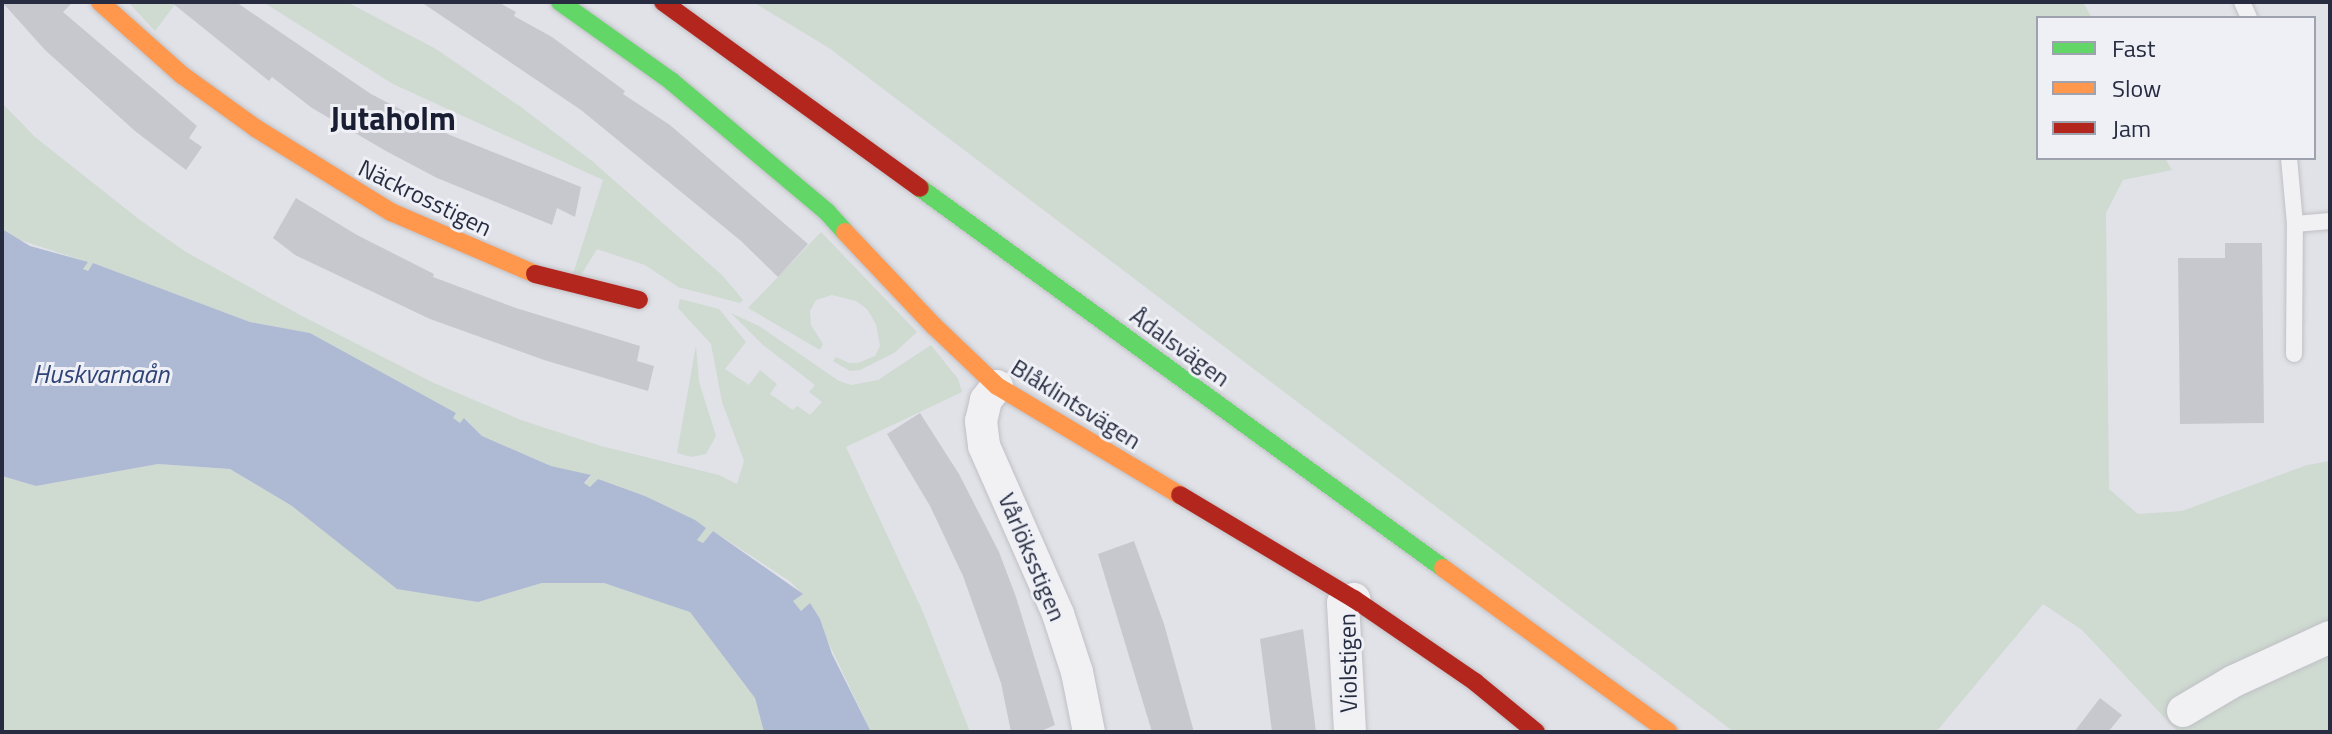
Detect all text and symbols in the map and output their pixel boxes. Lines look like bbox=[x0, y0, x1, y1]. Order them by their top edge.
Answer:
legend bbox=[2036, 16, 2316, 160]
text: Fast bbox=[2112, 30, 2155, 66]
text: Slow bbox=[2112, 70, 2161, 106]
district label: Jutaholm bbox=[330, 99, 456, 137]
text: Jam bbox=[2112, 110, 2151, 146]
street label: Näckrosstigen bbox=[354, 153, 496, 243]
street label: Ådalsvägen bbox=[1125, 301, 1235, 393]
street label: Blåklintsvägen bbox=[1006, 353, 1146, 455]
water label: Huskvarnaån bbox=[33, 358, 169, 390]
street label: Vårlöksstigen bbox=[992, 488, 1072, 626]
street label: Violstigen bbox=[1333, 613, 1363, 713]

